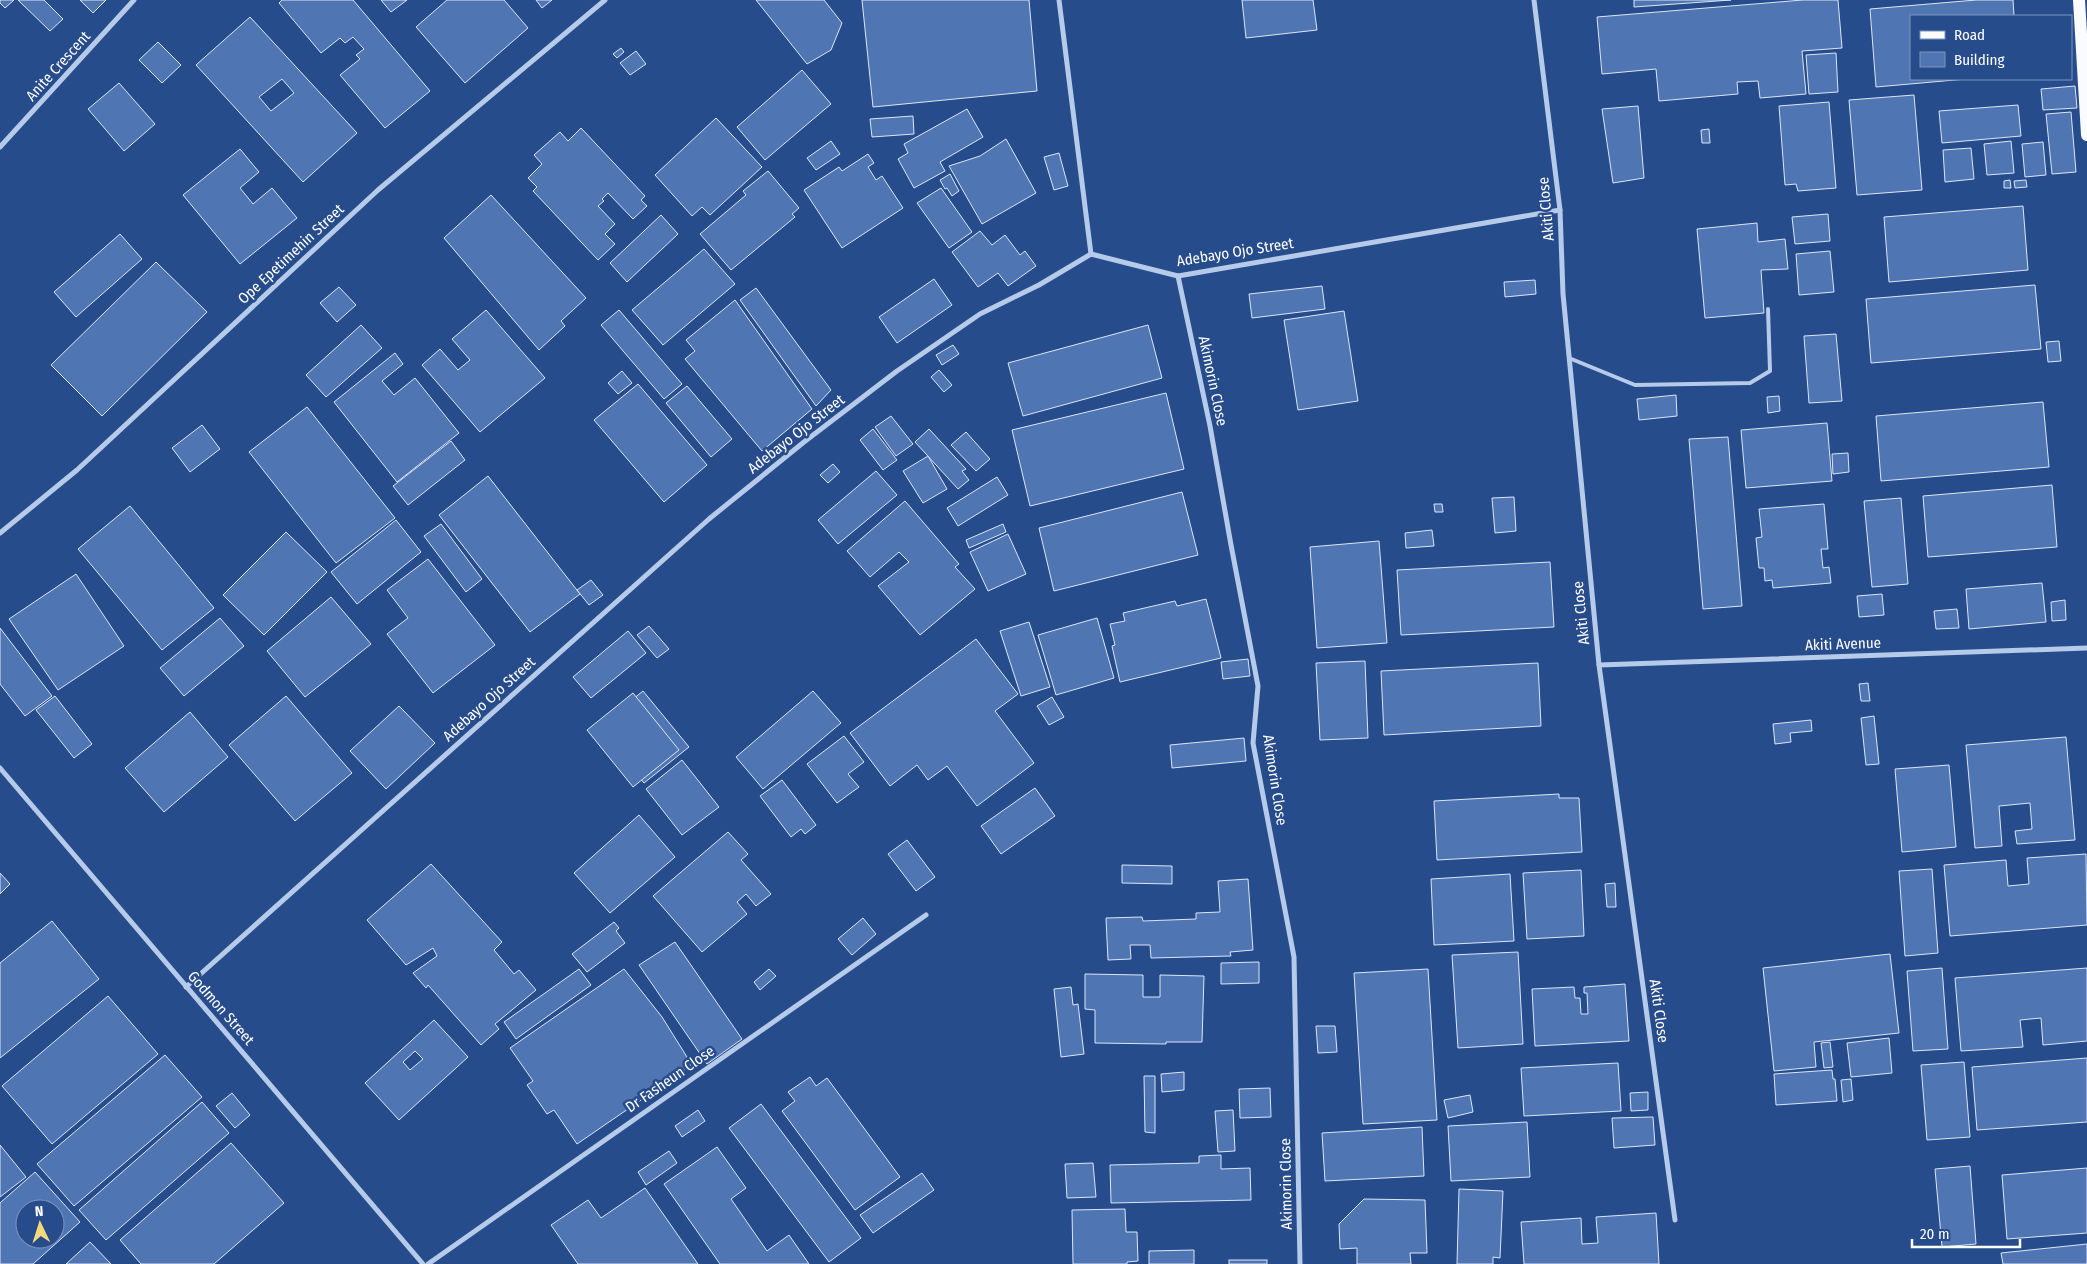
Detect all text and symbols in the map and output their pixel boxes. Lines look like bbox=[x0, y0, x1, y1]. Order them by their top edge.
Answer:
legend bbox=[1910, 15, 2072, 80]
text: Road bbox=[1954, 26, 1985, 44]
street label: Anite Crescent bbox=[22, 27, 94, 105]
text: Building bbox=[1954, 51, 2005, 69]
street label: Akiti Close bbox=[1534, 176, 1558, 242]
street label: Ope Epetimehin Street bbox=[234, 200, 348, 308]
street label: Adebayo Ojo Street bbox=[1175, 234, 1295, 270]
street label: Akimorin Close bbox=[1195, 334, 1231, 428]
street label: Adebayo Ojo Street bbox=[744, 391, 848, 477]
street label: Akiti Close bbox=[1569, 580, 1593, 646]
street label: Akiti Avenue bbox=[1805, 634, 1881, 654]
street label: Adebayo Ojo Street bbox=[439, 653, 539, 745]
street label: Akimorin Close bbox=[1259, 733, 1291, 827]
street label: Godmon Street bbox=[184, 967, 258, 1049]
street label: Akiti Close bbox=[1646, 978, 1672, 1044]
street label: Dr Fasheun Close bbox=[622, 1042, 718, 1116]
street label: Akimorin Close bbox=[1276, 1138, 1296, 1230]
north arrow bbox=[15, 1199, 65, 1249]
text: N bbox=[34, 1203, 44, 1220]
scale bar bbox=[1912, 1216, 2020, 1248]
text: 20 m bbox=[1920, 1225, 1950, 1243]

